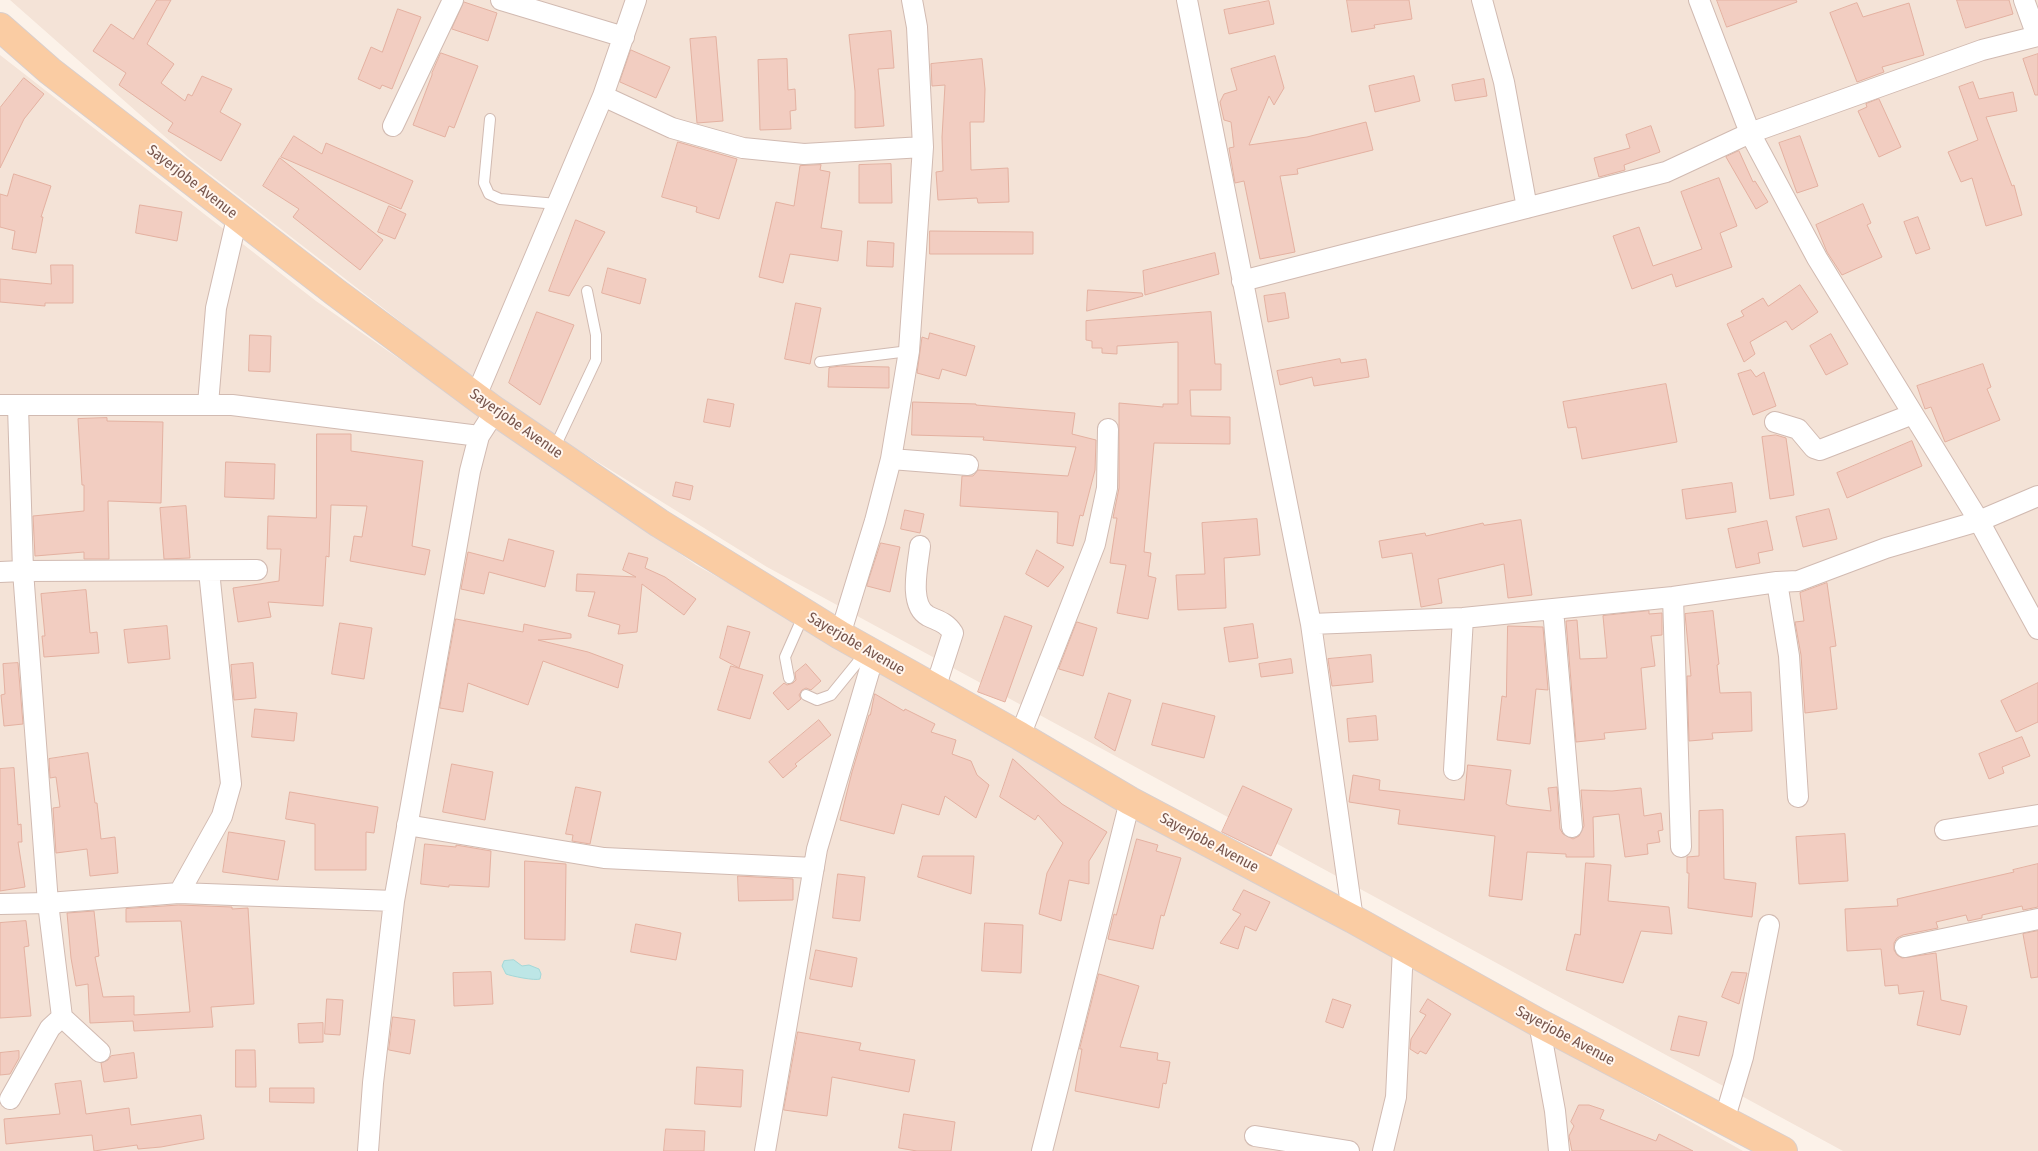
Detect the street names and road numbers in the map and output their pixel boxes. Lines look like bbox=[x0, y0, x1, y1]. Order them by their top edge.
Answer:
street label: Sayerjobe Avenue bbox=[143, 141, 241, 223]
street label: Sayerjobe Avenue bbox=[466, 385, 566, 463]
street label: Sayerjobe Avenue bbox=[804, 609, 908, 679]
street label: Sayerjobe Avenue bbox=[1156, 809, 1262, 877]
street label: Sayerjobe Avenue bbox=[1512, 1002, 1618, 1070]

